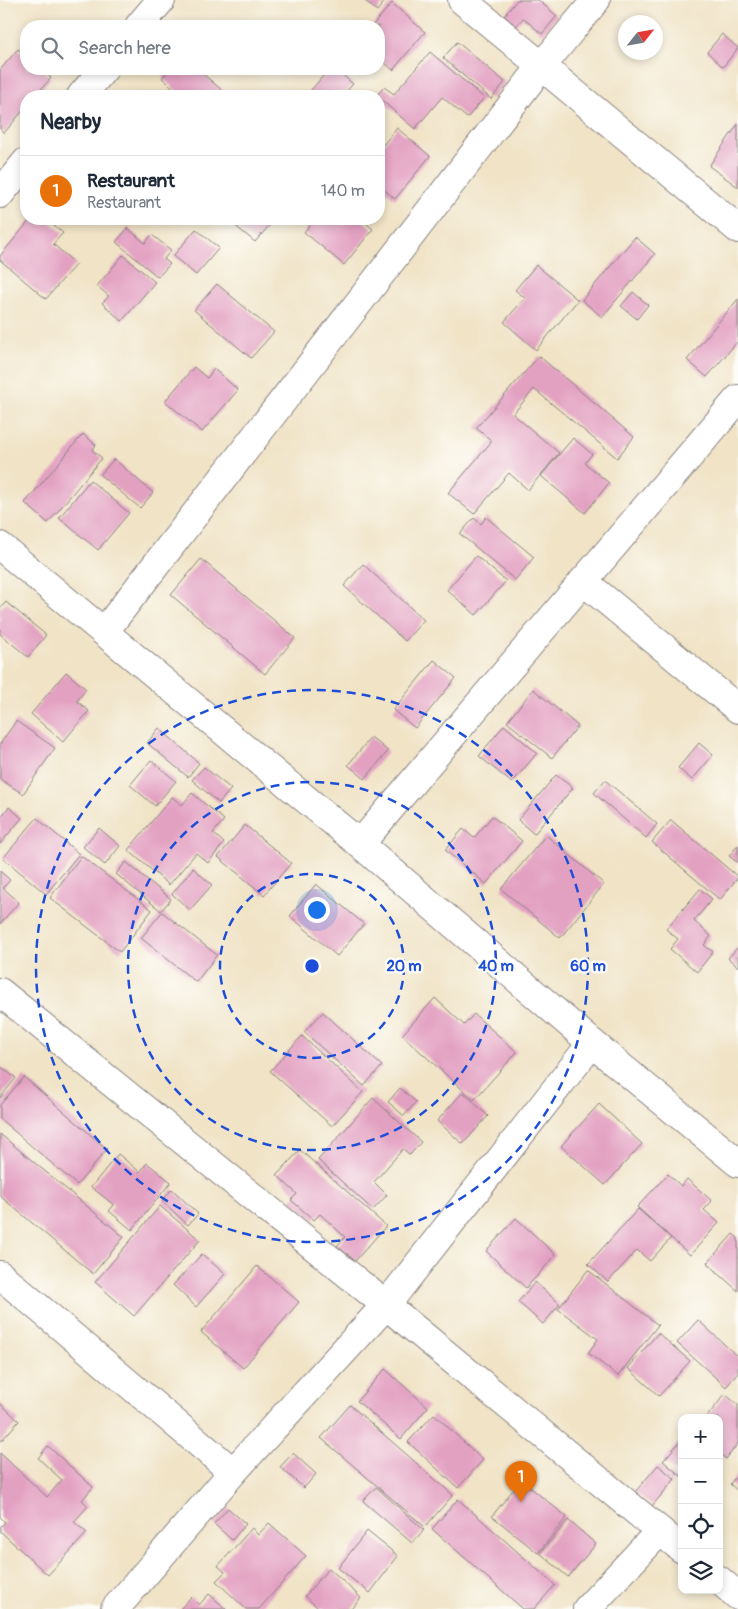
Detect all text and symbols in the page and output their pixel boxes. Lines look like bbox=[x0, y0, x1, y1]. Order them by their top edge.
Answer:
north arrow bbox=[618, 15, 663, 60]
search box bbox=[20, 20, 385, 75]
icon: search bbox=[38, 34, 66, 62]
text: Search here bbox=[78, 36, 171, 60]
text: Nearby bbox=[40, 109, 101, 136]
text: Restaurant bbox=[87, 169, 175, 193]
text: 1 bbox=[53, 181, 59, 201]
text: 140 m bbox=[321, 181, 365, 201]
text: Restaurant bbox=[87, 193, 161, 213]
your location bbox=[304, 897, 330, 923]
centre of rings bbox=[303, 957, 321, 975]
text: 20 m bbox=[386, 957, 422, 976]
text: 40 m bbox=[478, 957, 514, 976]
text: 60 m bbox=[570, 957, 606, 976]
map controls bbox=[678, 1414, 723, 1594]
button: + bbox=[678, 1414, 723, 1459]
button: − bbox=[678, 1459, 723, 1504]
pin: 1 bbox=[505, 1461, 537, 1502]
button: locate bbox=[678, 1504, 723, 1549]
button: layers bbox=[678, 1549, 723, 1594]

